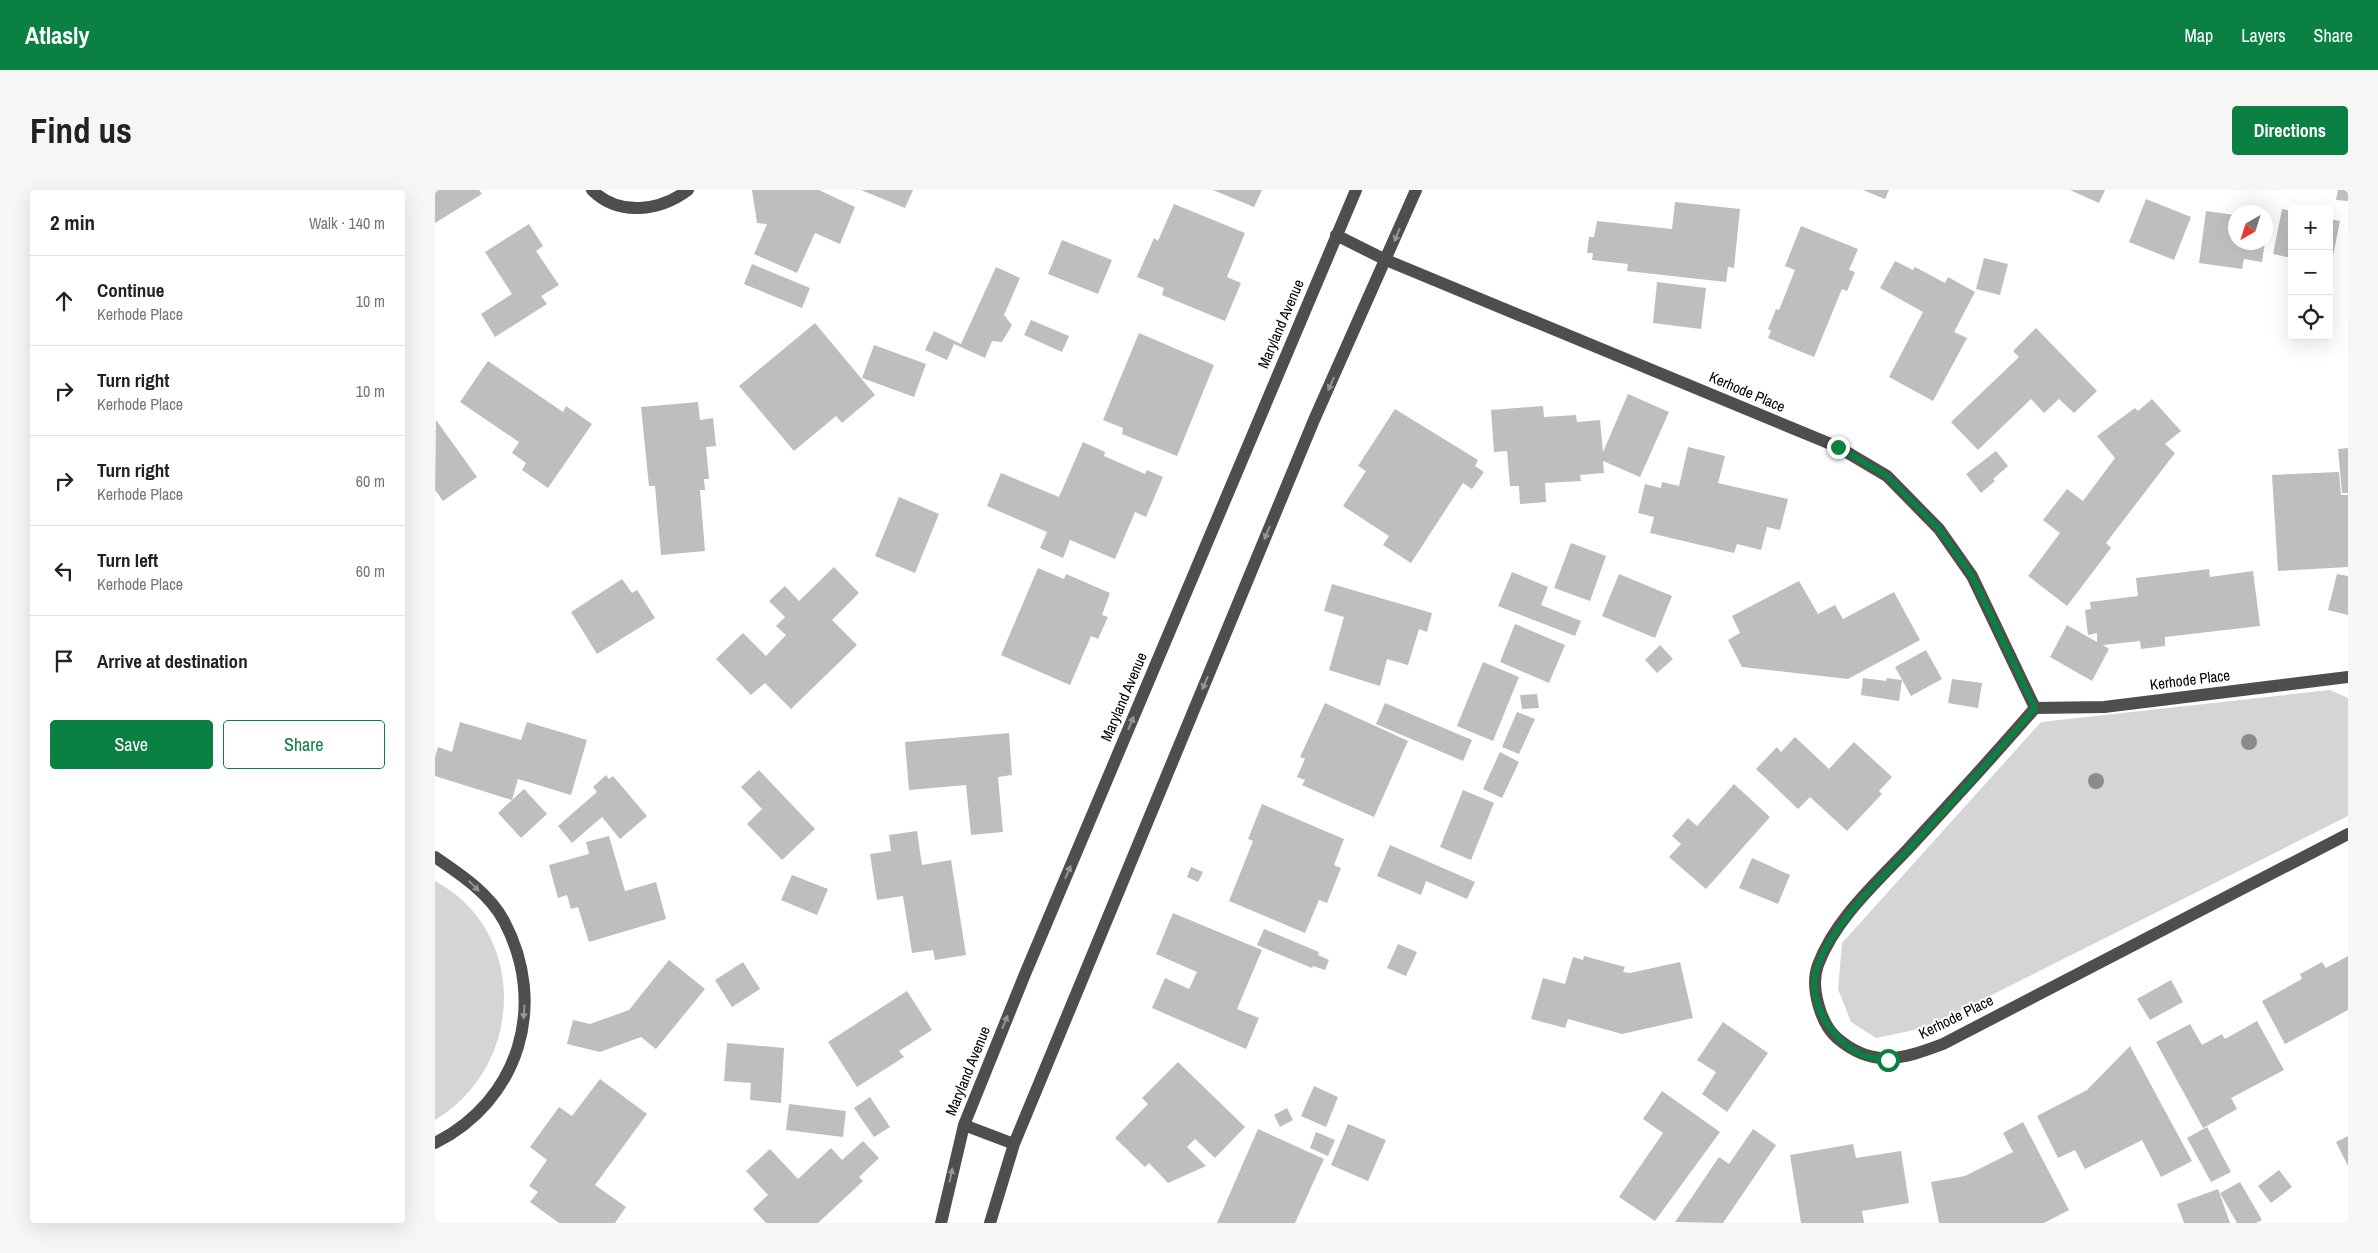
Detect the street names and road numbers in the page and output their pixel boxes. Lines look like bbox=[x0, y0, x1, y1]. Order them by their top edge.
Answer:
street label: Maryland Avenue bbox=[1252, 276, 1309, 372]
street label: Kerhode Place bbox=[1706, 366, 1789, 417]
street label: Maryland Avenue bbox=[1095, 649, 1152, 745]
street label: Kerhode Place bbox=[2149, 664, 2231, 695]
street label: Kerhode Place bbox=[1915, 989, 1997, 1044]
street label: Maryland Avenue bbox=[940, 1023, 995, 1119]

